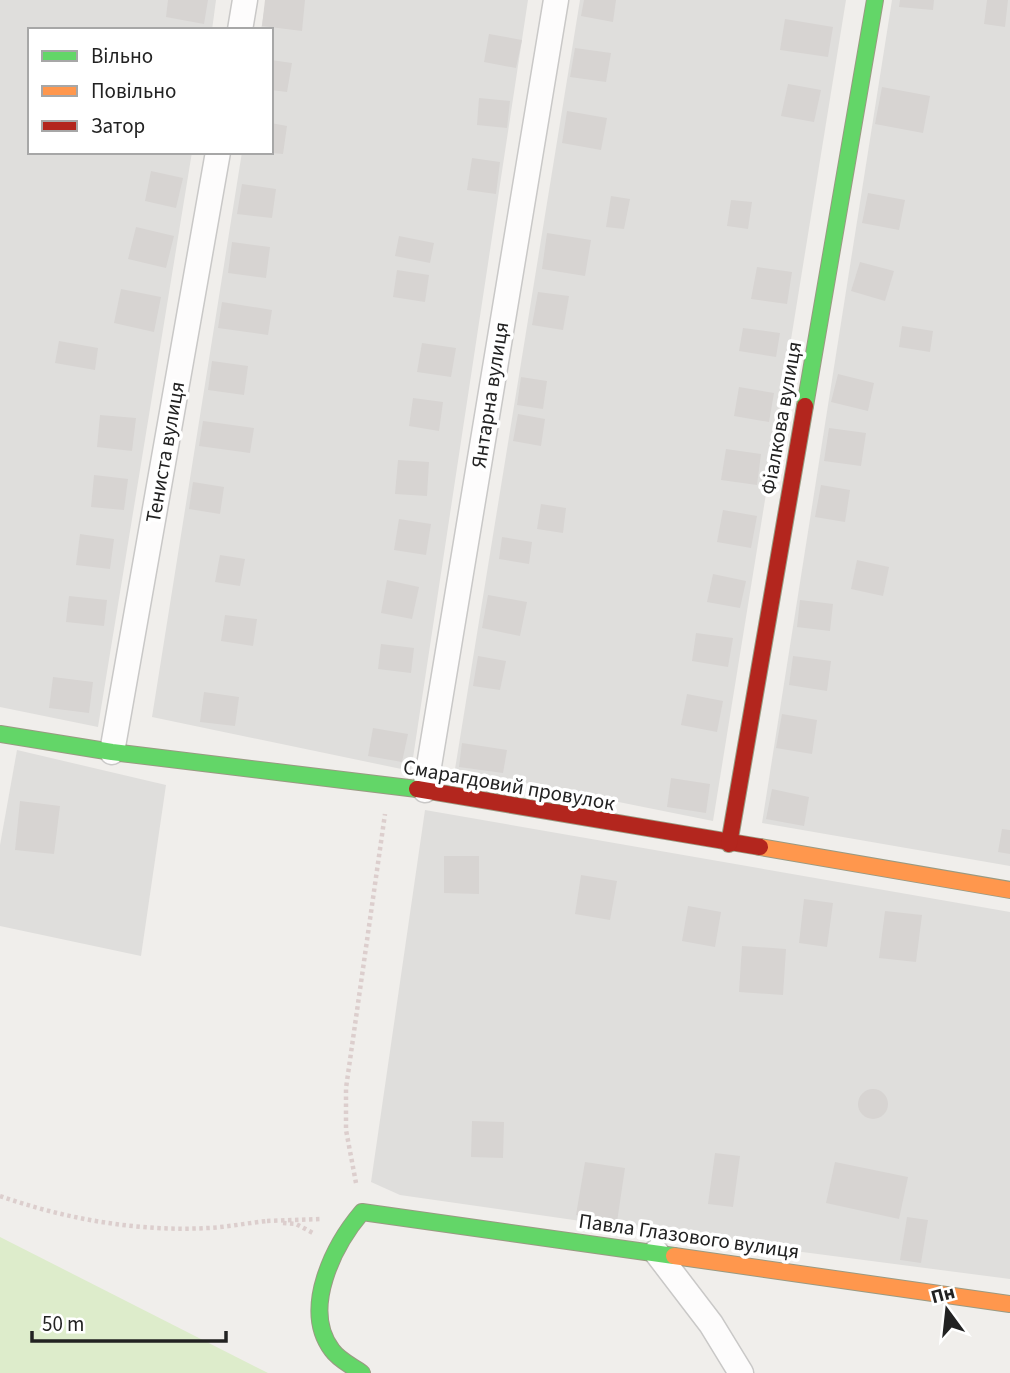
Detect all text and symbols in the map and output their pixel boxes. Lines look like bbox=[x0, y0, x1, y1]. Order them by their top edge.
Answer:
legend bbox=[28, 28, 273, 154]
text: Вільно bbox=[91, 41, 153, 71]
text: Повільно bbox=[91, 76, 176, 106]
text: Затор bbox=[91, 111, 145, 141]
street label: Янтарна вулиця bbox=[464, 320, 516, 470]
street label: Фіалкова вулиця bbox=[753, 339, 809, 497]
street label: Тениста вулиця bbox=[138, 379, 192, 525]
street label: Смарагдовий провулок bbox=[401, 752, 618, 818]
street label: Павла Глазового вулиця bbox=[577, 1206, 801, 1266]
north arrow bbox=[912, 1275, 982, 1345]
text: Пн bbox=[928, 1279, 958, 1311]
scale bar bbox=[32, 1300, 226, 1344]
text: 50 m bbox=[42, 1309, 84, 1339]

